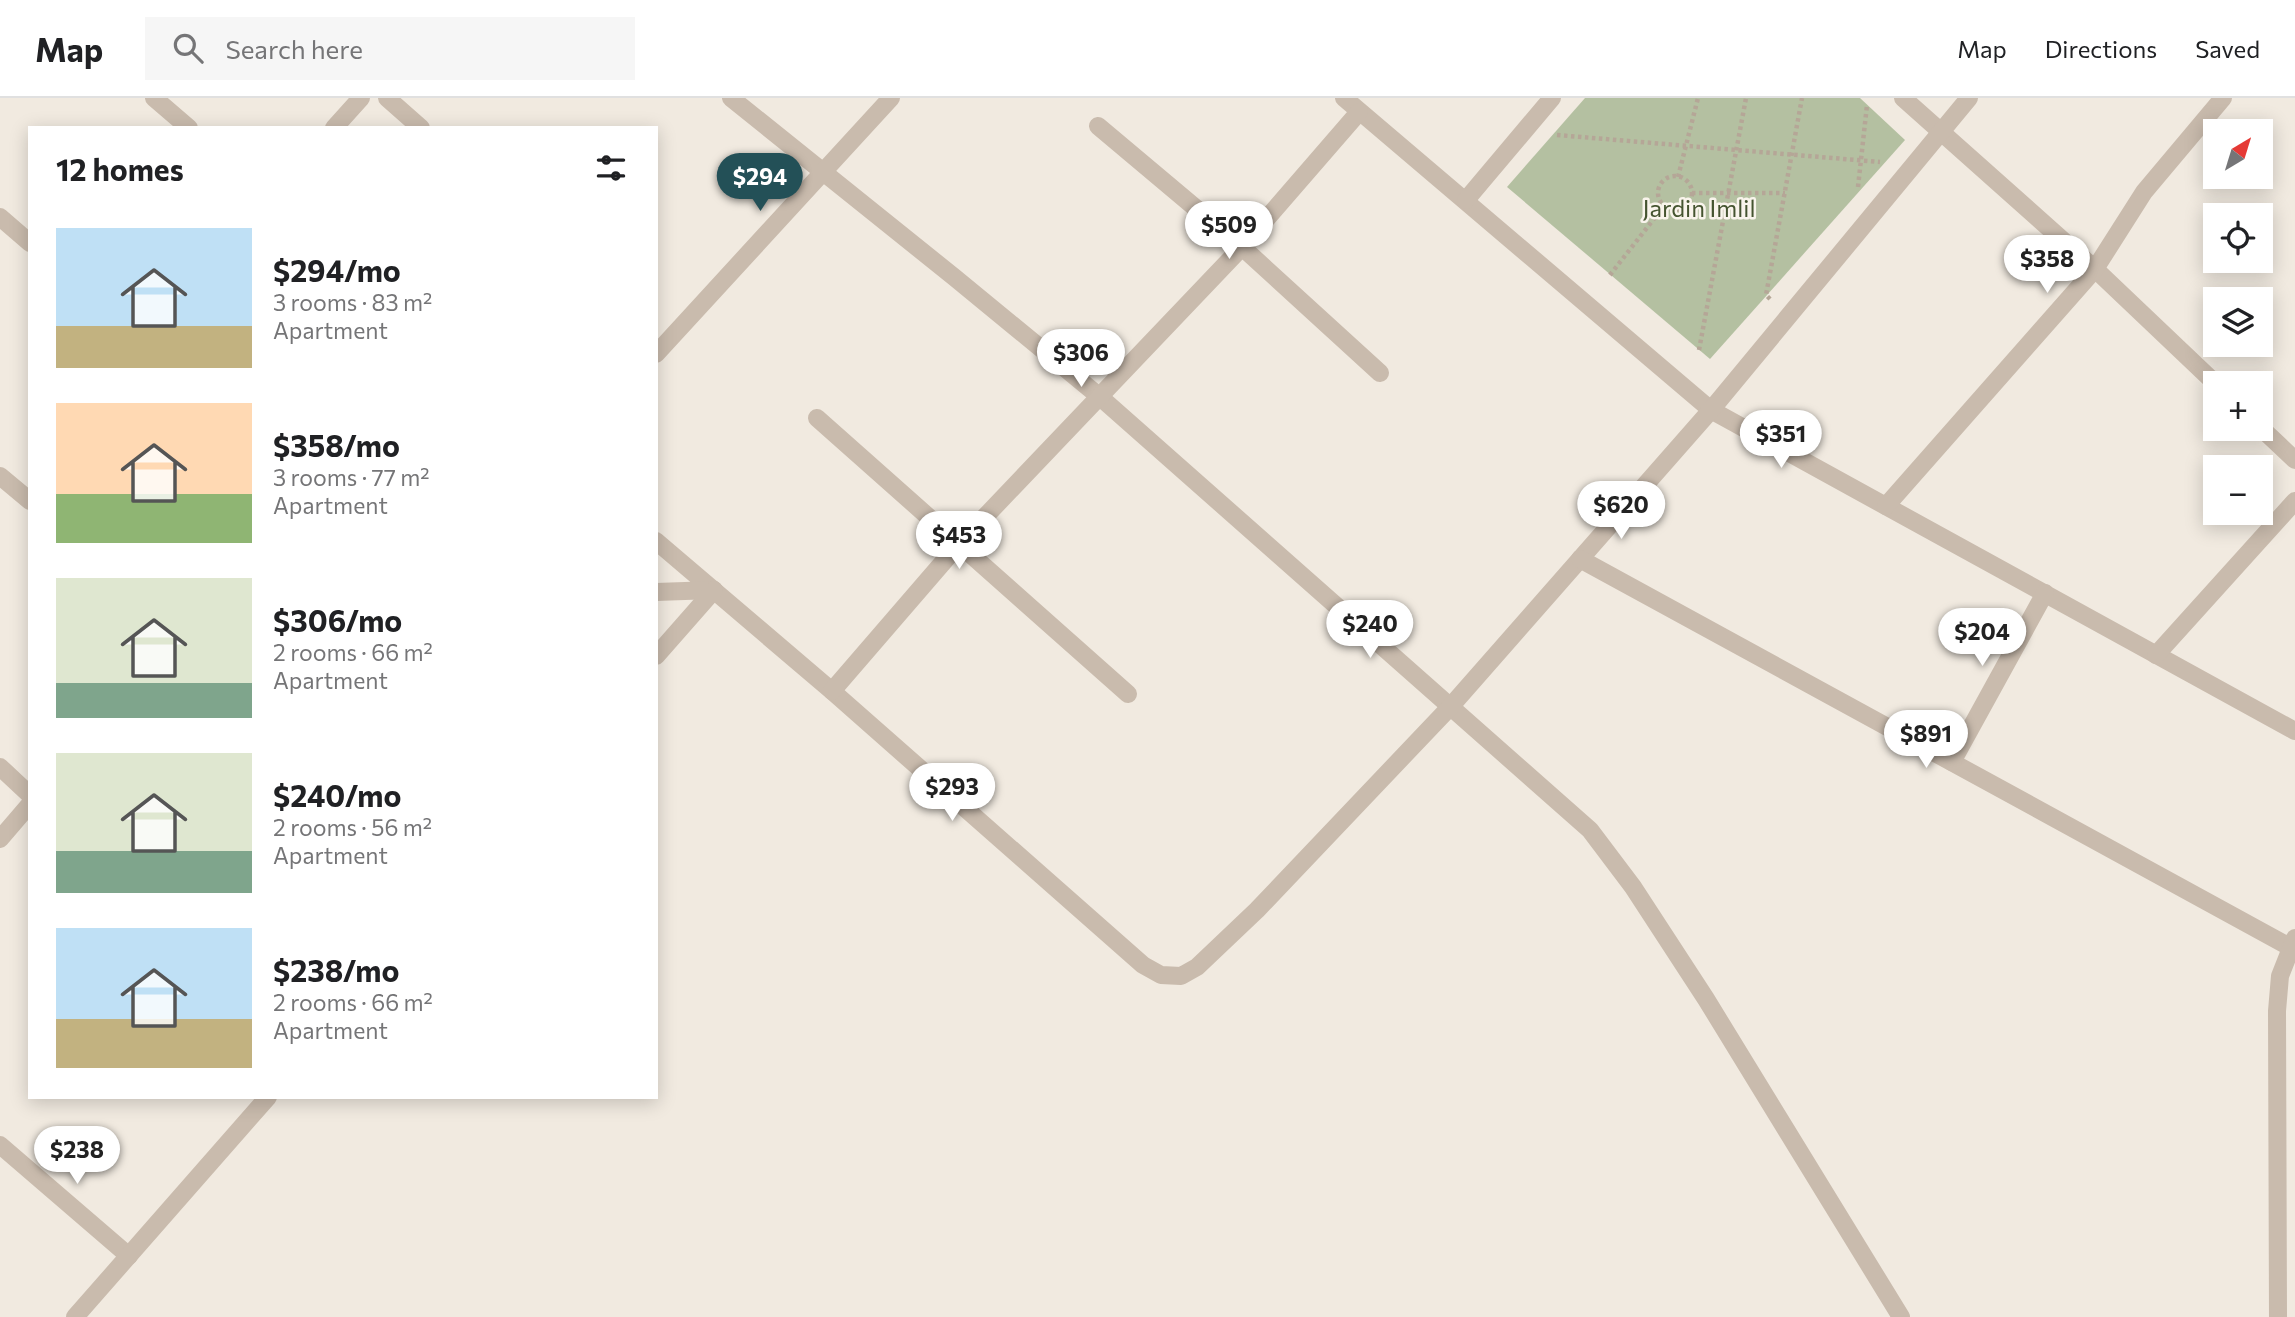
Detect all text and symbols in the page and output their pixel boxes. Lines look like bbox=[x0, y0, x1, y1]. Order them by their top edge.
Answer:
search box bbox=[145, 17, 635, 80]
text: Map bbox=[35, 28, 103, 69]
icon: search bbox=[169, 29, 207, 67]
text: Search here bbox=[225, 33, 363, 64]
text: Map bbox=[1957, 34, 2007, 63]
text: Directions bbox=[2045, 34, 2157, 63]
text: Saved bbox=[2195, 34, 2260, 63]
north arrow bbox=[2203, 119, 2273, 189]
map controls bbox=[2203, 119, 2273, 525]
icon: filters bbox=[592, 149, 630, 187]
text: 12 homes bbox=[56, 150, 184, 187]
pin: $294 bbox=[719, 153, 801, 213]
text: $294 bbox=[733, 162, 787, 190]
park label: Jardin Imlil bbox=[1642, 193, 1756, 222]
pin: $509 bbox=[1188, 202, 1270, 261]
button: locate bbox=[2203, 203, 2273, 273]
text: $509 bbox=[1201, 210, 1257, 238]
pin: $358 bbox=[2006, 236, 2088, 295]
text: $358 bbox=[2020, 244, 2074, 272]
text: $294/mo bbox=[273, 251, 401, 288]
icon: home bbox=[112, 256, 196, 340]
button: layers bbox=[2203, 287, 2273, 357]
text: 3 rooms · 83 m² bbox=[273, 288, 432, 316]
text: Apartment bbox=[273, 316, 388, 344]
pin: $306 bbox=[1040, 330, 1122, 389]
text: $306 bbox=[1053, 338, 1109, 366]
button: + bbox=[2203, 371, 2273, 441]
pin: $351 bbox=[1740, 410, 1822, 470]
text: $351 bbox=[1756, 419, 1806, 447]
text: $358/mo bbox=[273, 426, 400, 463]
icon: home bbox=[112, 431, 196, 515]
button: − bbox=[2203, 455, 2273, 525]
text: 3 rooms · 77 m² bbox=[273, 463, 430, 491]
pin: $620 bbox=[1580, 482, 1662, 541]
text: $620 bbox=[1593, 490, 1649, 518]
text: Apartment bbox=[273, 491, 388, 519]
pin: $453 bbox=[918, 512, 1000, 571]
text: $453 bbox=[932, 520, 986, 548]
text: $306/mo bbox=[273, 601, 402, 638]
pin: $240 bbox=[1329, 601, 1411, 660]
icon: home bbox=[112, 606, 196, 690]
pin: $204 bbox=[1941, 608, 2023, 668]
text: $240 bbox=[1342, 609, 1398, 637]
text: $204 bbox=[1954, 617, 2010, 645]
text: 2 rooms · 66 m² bbox=[273, 638, 433, 666]
text: Apartment bbox=[273, 666, 388, 694]
pin: $891 bbox=[1885, 710, 1967, 770]
text: $891 bbox=[1900, 719, 1952, 747]
pin: $293 bbox=[911, 764, 993, 823]
text: $293 bbox=[925, 772, 979, 800]
text: $240/mo bbox=[273, 776, 401, 813]
icon: home bbox=[112, 781, 196, 865]
text: 2 rooms · 56 m² bbox=[273, 813, 432, 841]
text: Apartment bbox=[273, 841, 388, 869]
text: $238/mo bbox=[273, 951, 399, 988]
icon: home bbox=[112, 956, 196, 1040]
text: 2 rooms · 66 m² bbox=[273, 988, 433, 1016]
text: Apartment bbox=[273, 1016, 388, 1044]
pin: $238 bbox=[36, 1126, 118, 1186]
text: $238 bbox=[50, 1135, 104, 1163]

